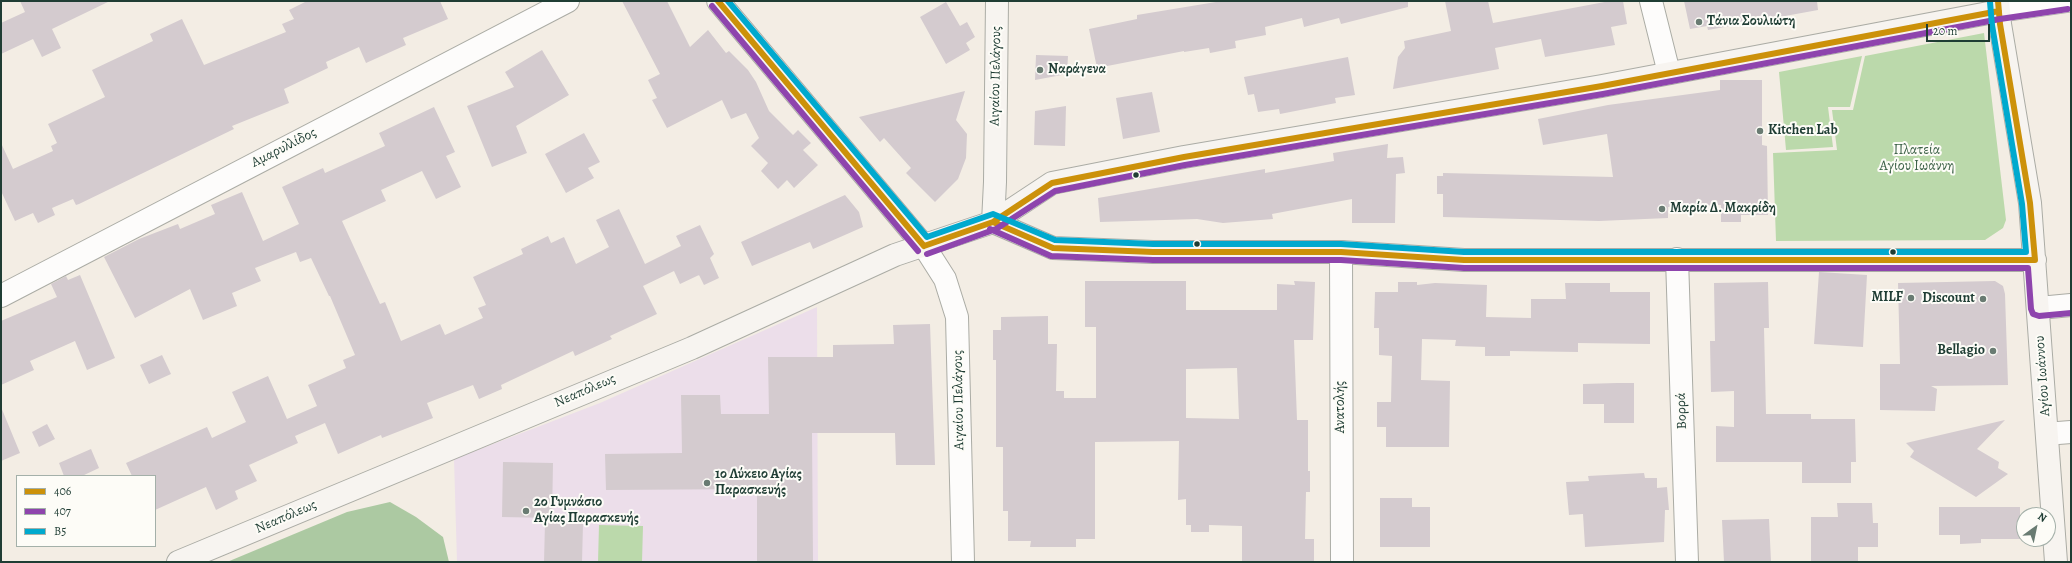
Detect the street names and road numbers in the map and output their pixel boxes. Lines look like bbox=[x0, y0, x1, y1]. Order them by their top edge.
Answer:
street label: Αιγαίου Πελάγους bbox=[987, 26, 1005, 126]
street label: Αμαρυλλίδος bbox=[249, 124, 319, 172]
street label: Αγίου Ιωάννου bbox=[2032, 335, 2054, 417]
street label: Αιγαίου Πελάγους bbox=[950, 350, 968, 450]
street label: Νεαπόλεως bbox=[552, 371, 618, 411]
street label: Ανατολής bbox=[1333, 381, 1349, 433]
street label: Βορρά bbox=[1673, 392, 1691, 430]
street label: Νεαπόλεως bbox=[253, 497, 319, 537]

